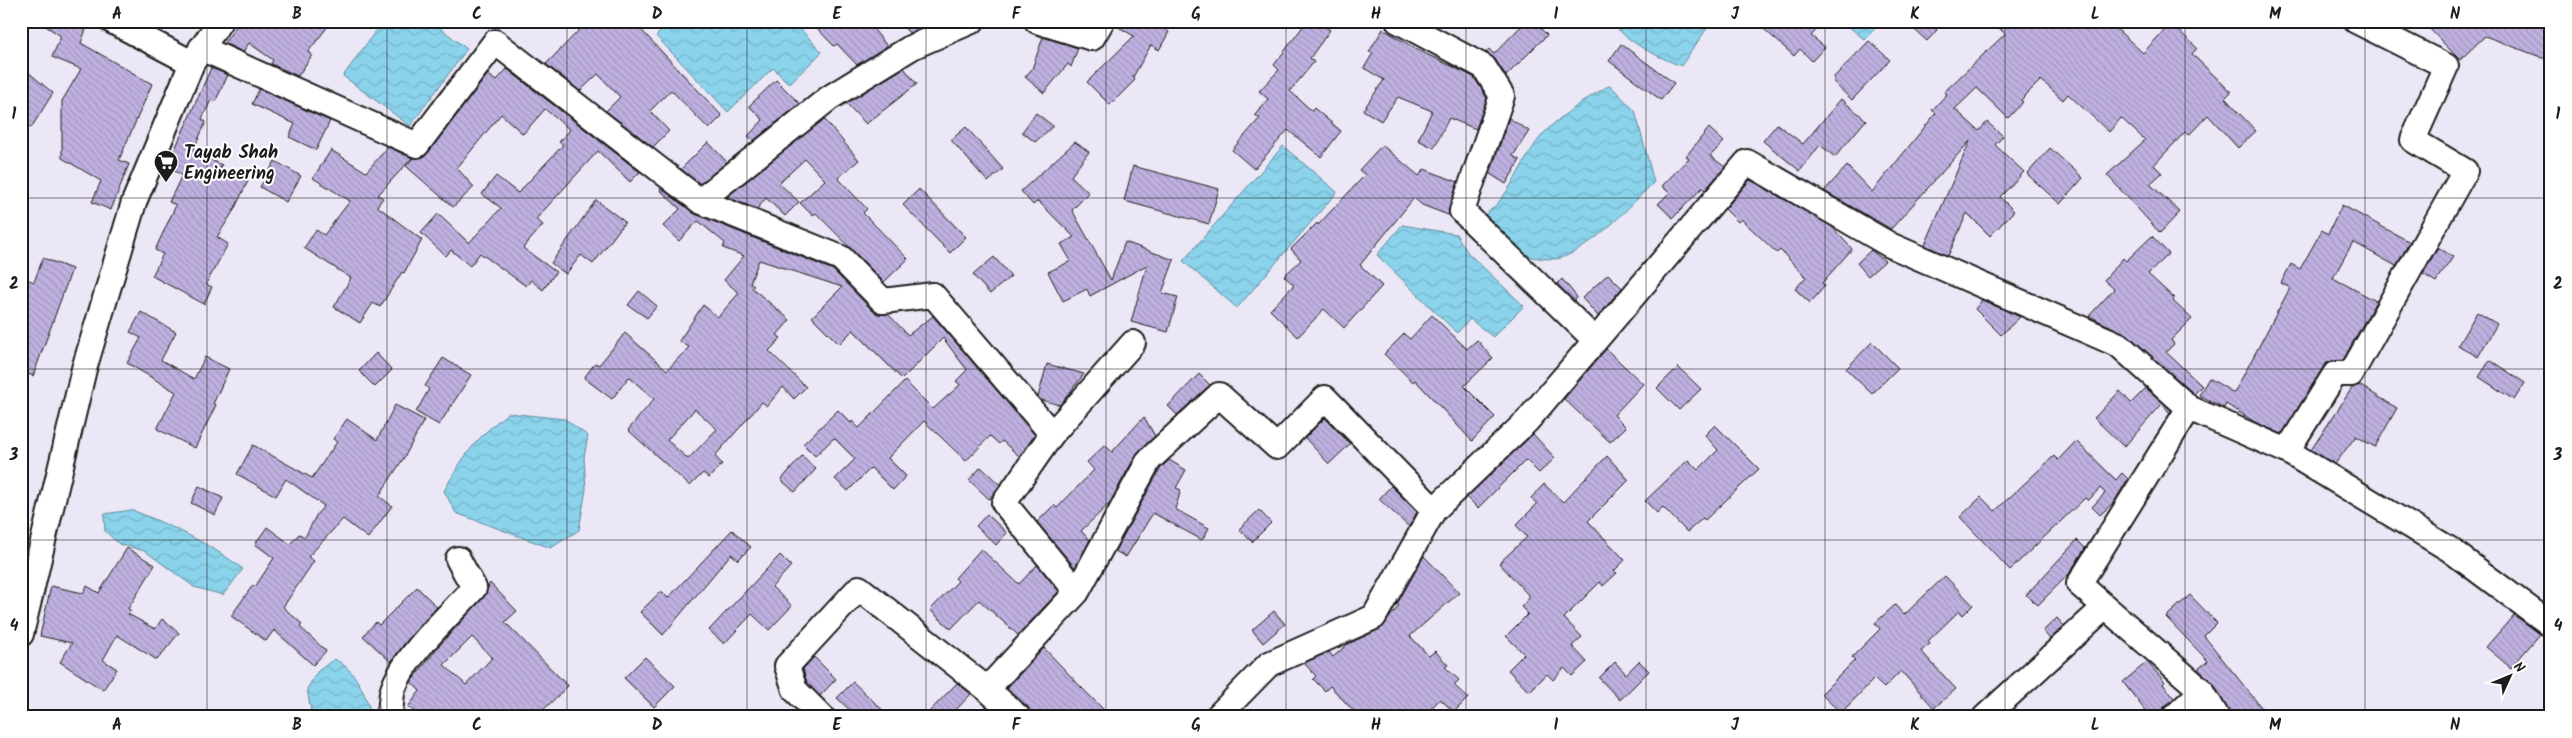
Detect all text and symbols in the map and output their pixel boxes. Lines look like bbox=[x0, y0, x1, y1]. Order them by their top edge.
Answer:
text: A bbox=[112, 2, 122, 27]
text: B bbox=[292, 2, 302, 27]
text: C bbox=[472, 2, 482, 27]
text: D bbox=[652, 2, 663, 27]
text: E bbox=[833, 2, 843, 27]
text: F bbox=[1012, 2, 1022, 27]
text: G bbox=[1191, 2, 1201, 27]
text: H bbox=[1371, 2, 1381, 27]
text: I bbox=[1554, 2, 1559, 27]
text: J bbox=[1731, 2, 1740, 27]
text: K bbox=[1910, 2, 1920, 27]
text: L bbox=[2091, 2, 2099, 27]
text: M bbox=[2269, 2, 2282, 27]
text: N bbox=[2450, 2, 2460, 27]
text: 1 bbox=[12, 102, 17, 127]
text: 1 bbox=[2556, 102, 2561, 127]
place label: Tayab Shah Engineering bbox=[184, 139, 278, 189]
supermarket icon: Tayab Shah Engineering bbox=[153, 149, 179, 183]
text: 2 bbox=[9, 272, 19, 297]
text: 2 bbox=[2553, 272, 2563, 297]
text: 3 bbox=[9, 443, 19, 468]
text: 3 bbox=[2553, 443, 2563, 468]
text: 4 bbox=[10, 614, 19, 639]
text: 4 bbox=[2554, 614, 2563, 639]
north arrow bbox=[2484, 650, 2534, 700]
text: N bbox=[2508, 657, 2530, 679]
text: A bbox=[112, 713, 122, 738]
text: B bbox=[292, 713, 302, 738]
text: C bbox=[472, 713, 482, 738]
text: D bbox=[652, 713, 663, 738]
text: E bbox=[833, 713, 843, 738]
text: F bbox=[1012, 713, 1022, 738]
text: G bbox=[1191, 713, 1201, 738]
text: H bbox=[1371, 713, 1381, 738]
text: I bbox=[1554, 713, 1559, 738]
text: J bbox=[1731, 713, 1740, 738]
text: K bbox=[1910, 713, 1920, 738]
text: L bbox=[2091, 713, 2099, 738]
text: M bbox=[2269, 713, 2282, 738]
text: N bbox=[2450, 713, 2460, 738]

